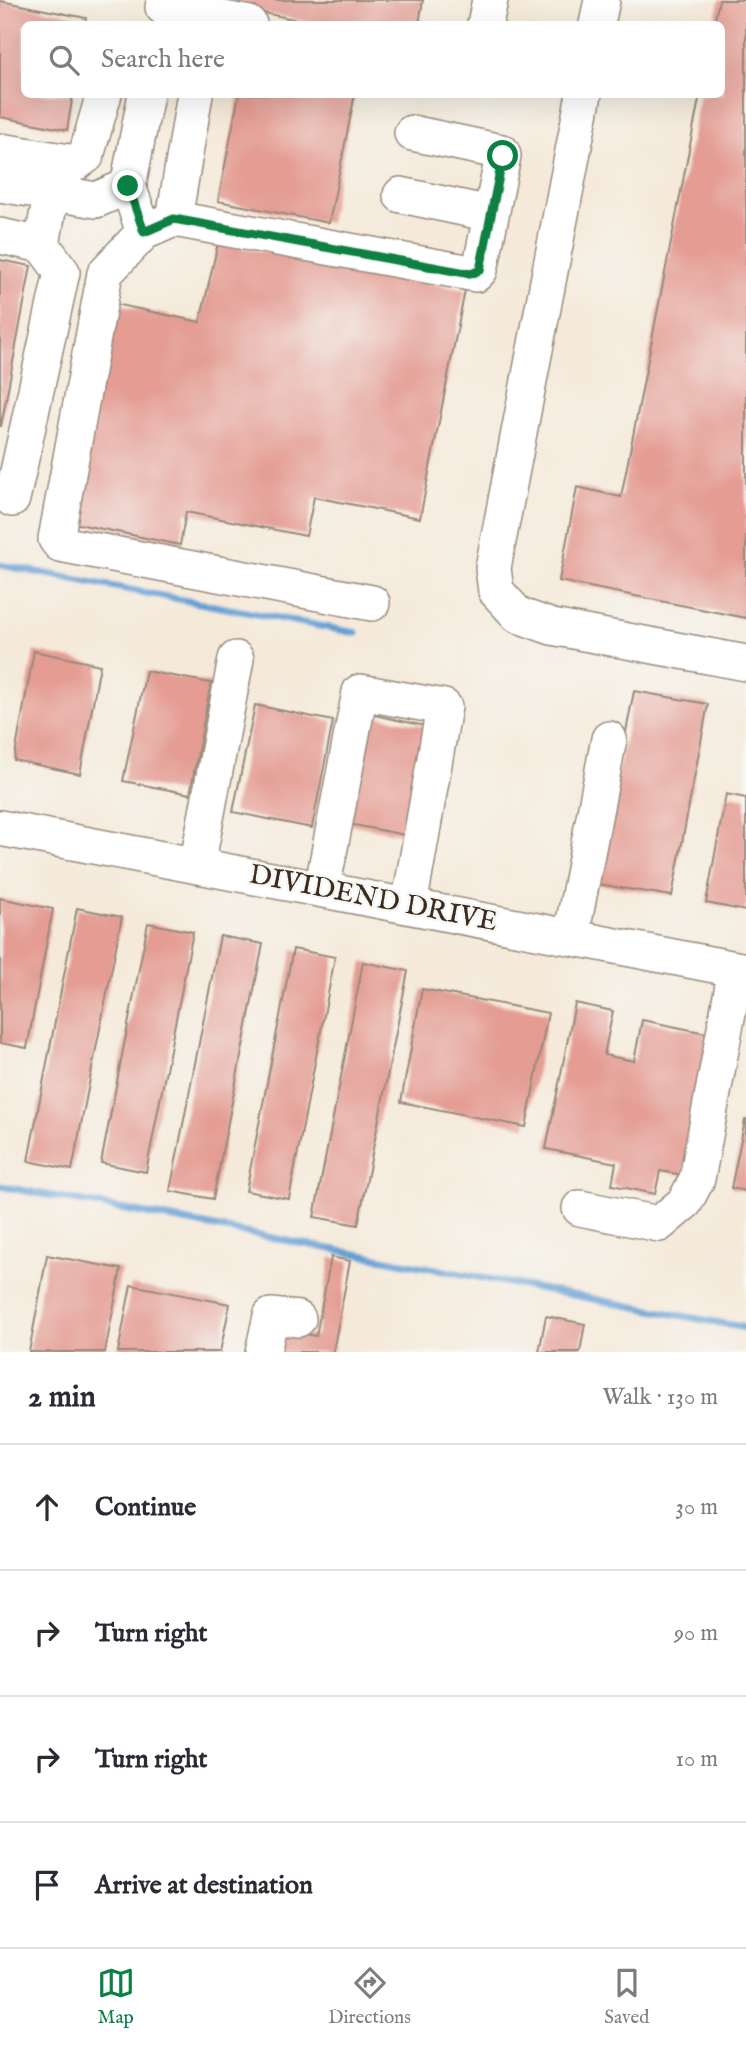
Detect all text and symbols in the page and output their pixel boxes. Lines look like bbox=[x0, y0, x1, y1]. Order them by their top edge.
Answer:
search box bbox=[21, 21, 725, 98]
icon: search bbox=[45, 41, 83, 79]
text: Search here bbox=[101, 43, 225, 76]
route start bbox=[487, 140, 518, 171]
route end bbox=[112, 170, 143, 201]
street label: DIVIDEND DRIVE bbox=[246, 858, 500, 940]
text: 2 min bbox=[28, 1379, 96, 1417]
text: Walk · 130 m bbox=[603, 1383, 718, 1412]
icon: ahead bbox=[28, 1488, 66, 1526]
text: Continue bbox=[95, 1491, 196, 1524]
text: 30 m bbox=[675, 1493, 718, 1522]
icon: right bbox=[28, 1614, 66, 1652]
text: Turn right bbox=[95, 1617, 208, 1650]
text: 90 m bbox=[674, 1619, 718, 1648]
icon: right bbox=[28, 1740, 66, 1778]
text: Turn right bbox=[95, 1743, 208, 1776]
text: 10 m bbox=[675, 1745, 718, 1774]
icon: arrive bbox=[28, 1866, 66, 1904]
text: Arrive at destination bbox=[95, 1869, 313, 1902]
tab: Map bbox=[97, 1964, 135, 2030]
tab: Directions bbox=[328, 1964, 411, 2030]
tab: Saved bbox=[604, 1964, 649, 2030]

